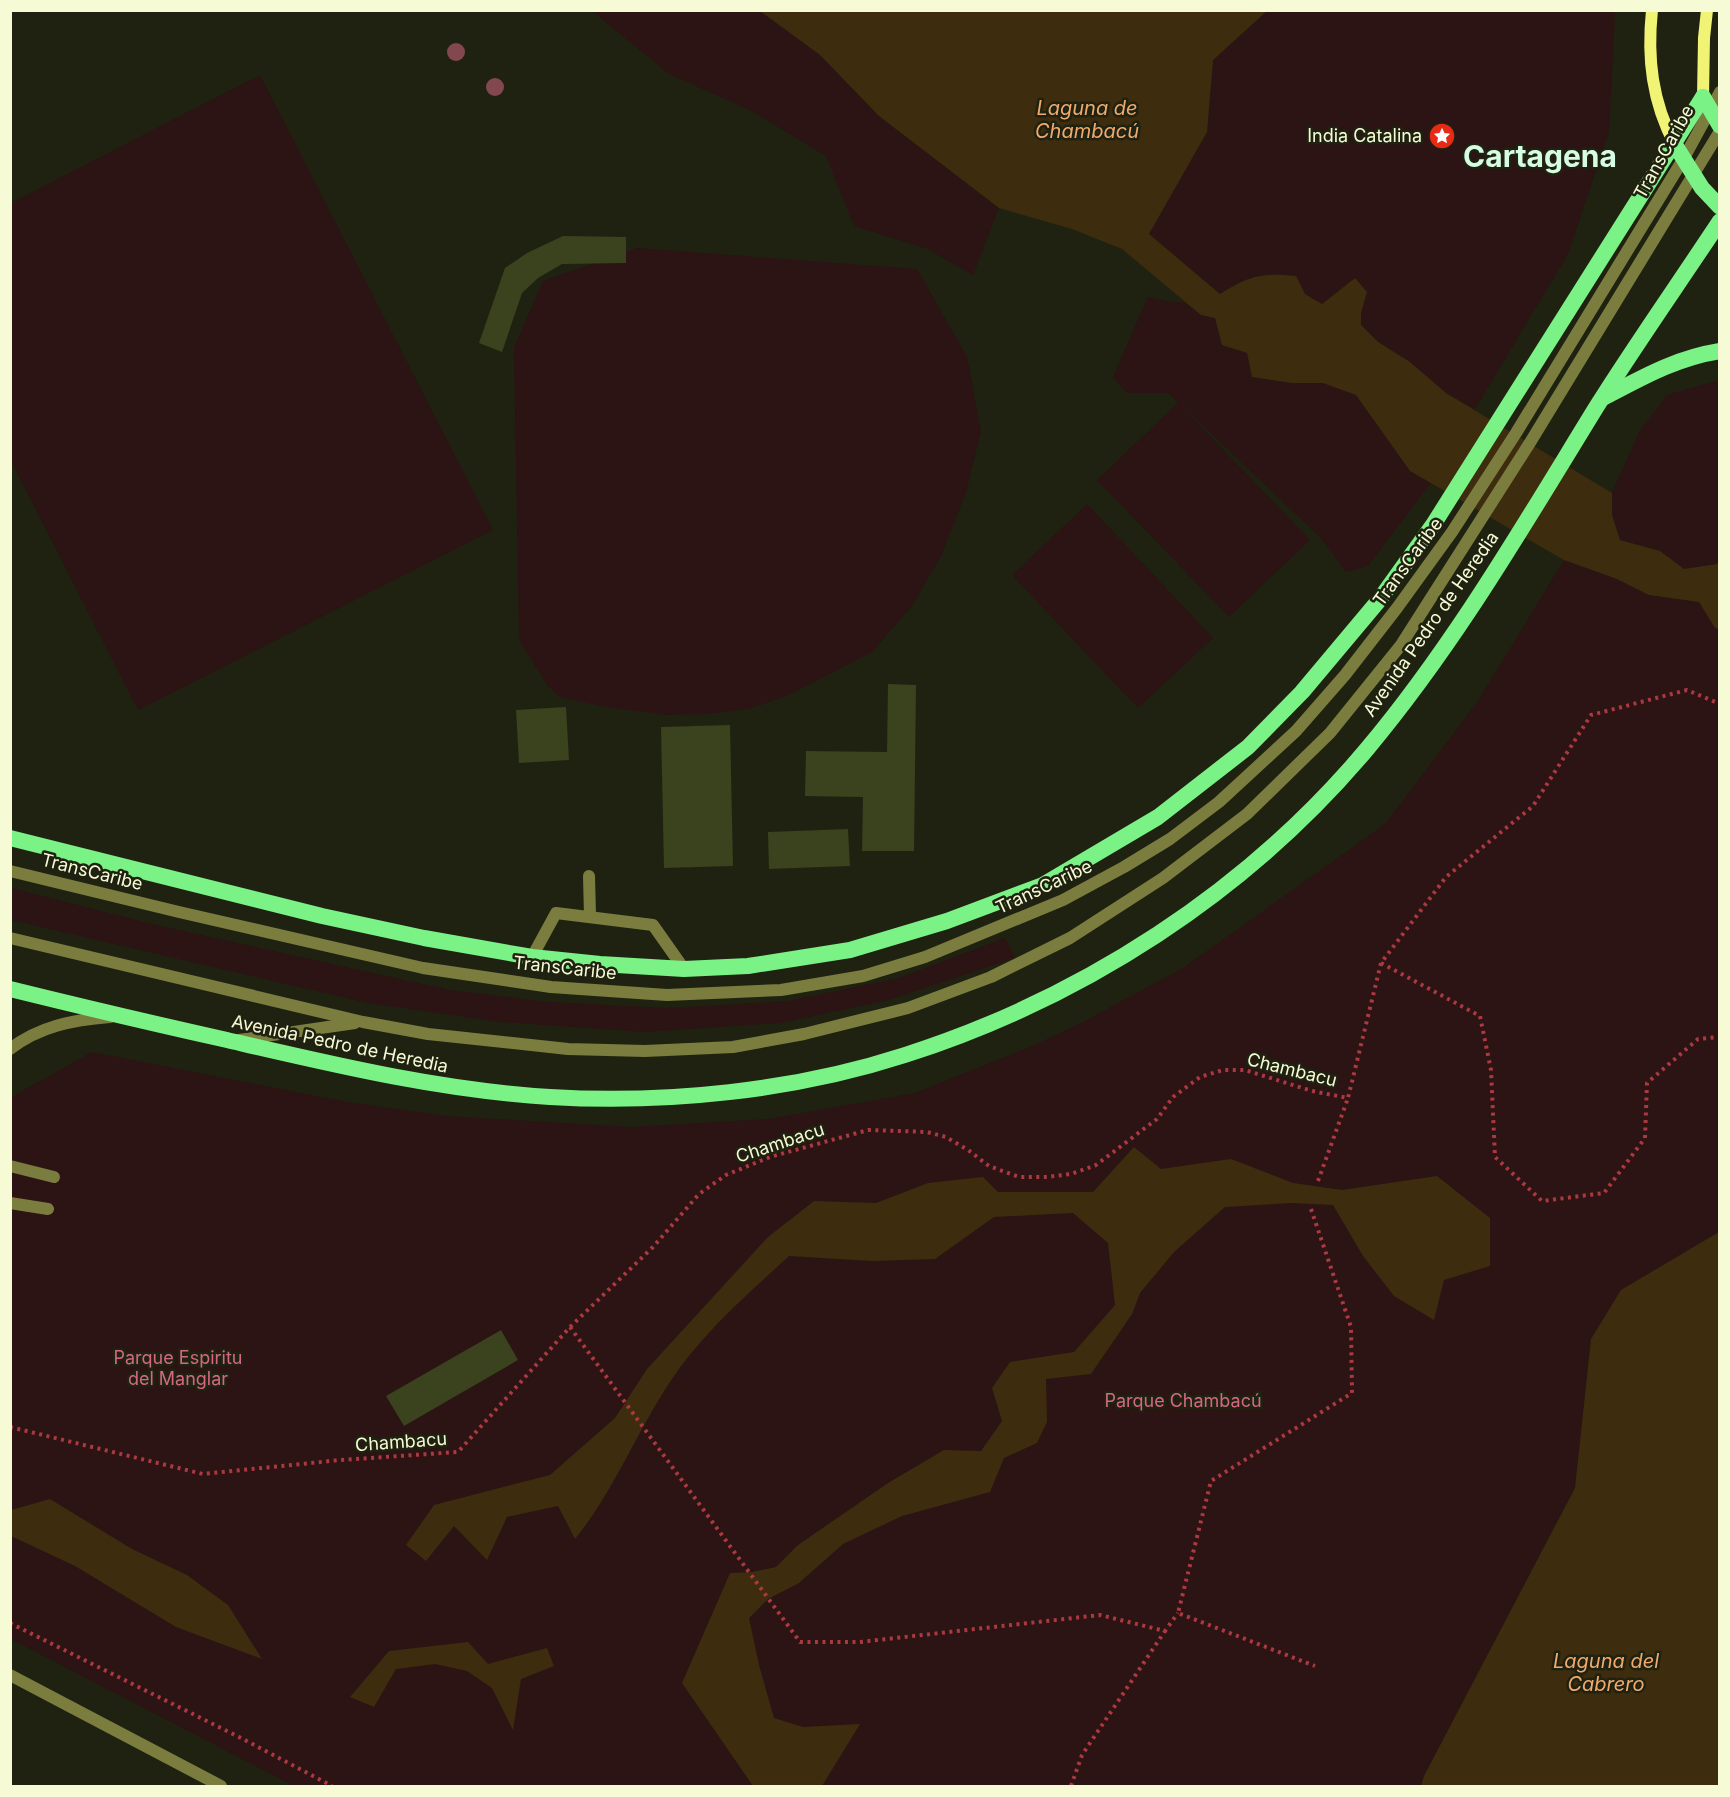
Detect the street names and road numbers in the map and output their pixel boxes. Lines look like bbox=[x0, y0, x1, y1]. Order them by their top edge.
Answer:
street label: TransCaribe bbox=[1629, 101, 1698, 202]
street label: TransCaribe bbox=[1369, 514, 1447, 610]
street label: Avenida Pedro de Heredia bbox=[1359, 527, 1503, 720]
street label: TransCaribe bbox=[39, 849, 145, 894]
street label: TransCaribe bbox=[992, 855, 1095, 918]
street label: TransCaribe bbox=[512, 952, 618, 983]
street label: Avenida Pedro de Heredia bbox=[230, 1010, 450, 1077]
street label: Chambacu bbox=[1245, 1048, 1339, 1091]
street label: Chambacu bbox=[733, 1118, 827, 1167]
street label: Chambacu bbox=[354, 1428, 448, 1455]

